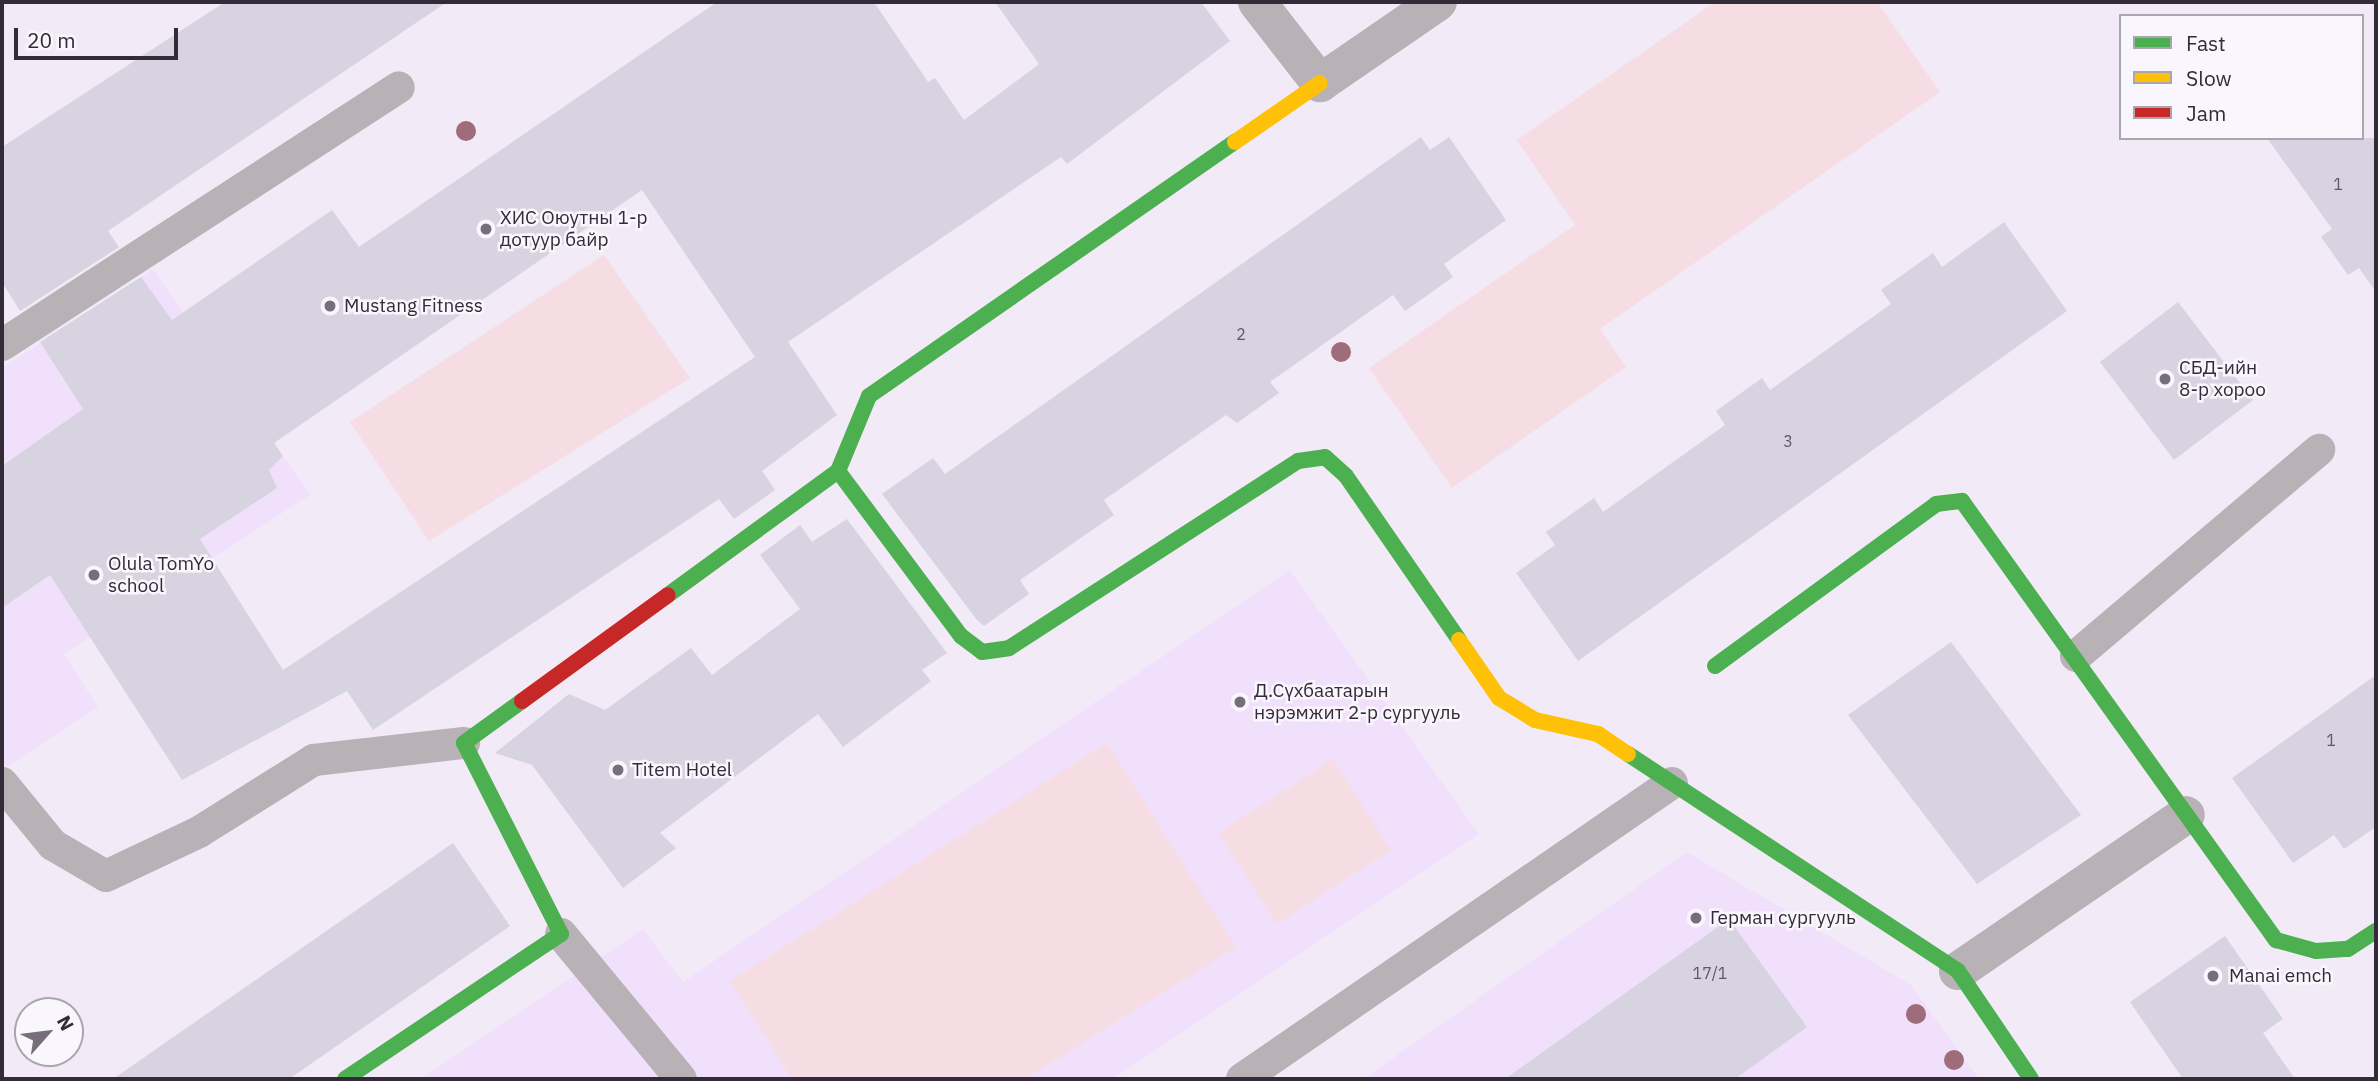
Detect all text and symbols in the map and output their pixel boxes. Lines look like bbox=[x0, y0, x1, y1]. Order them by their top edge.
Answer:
scale bar bbox=[18, 14, 182, 58]
legend bbox=[2119, 14, 2364, 140]
text: 20 m bbox=[27, 26, 76, 54]
text: Fast bbox=[2186, 29, 2226, 57]
text: Slow bbox=[2186, 64, 2232, 92]
text: Jam bbox=[2186, 99, 2226, 127]
house number: 1 bbox=[2333, 174, 2343, 194]
place label: ХИС Оюутны 1-р дотуур байр bbox=[500, 207, 648, 251]
marker: ХИС Оюутны 1-р дотуур байр bbox=[478, 221, 494, 237]
place label: Mustang Fitness bbox=[344, 295, 483, 317]
marker: Mustang Fitness bbox=[322, 298, 338, 314]
house number: 2 bbox=[1236, 324, 1246, 344]
place label: СБД-ийн 8-р хороо bbox=[2179, 357, 2266, 401]
marker: СБД-ийн 8-р хороо bbox=[2157, 371, 2173, 387]
house number: 3 bbox=[1783, 431, 1793, 451]
place label: Olula TomYo school bbox=[108, 553, 214, 597]
marker: Olula TomYo school bbox=[86, 567, 102, 583]
place label: Д.Сүхбаатарын нэрэмжит 2-р сургууль bbox=[1254, 680, 1460, 724]
marker: Д.Сүхбаатарын нэрэмжит 2-р сургууль bbox=[1232, 694, 1248, 710]
house number: 1 bbox=[2326, 730, 2336, 750]
place label: Titem Hotel bbox=[632, 759, 732, 781]
marker: Titem Hotel bbox=[610, 762, 626, 778]
place label: Герман сургууль bbox=[1710, 907, 1856, 929]
marker: Герман сургууль bbox=[1688, 910, 1704, 926]
house number: 17/1 bbox=[1693, 963, 1727, 983]
place label: Manai emch bbox=[2229, 965, 2332, 987]
marker: Manai emch bbox=[2203, 966, 2223, 986]
north arrow bbox=[14, 997, 84, 1067]
text: N bbox=[52, 1011, 80, 1035]

